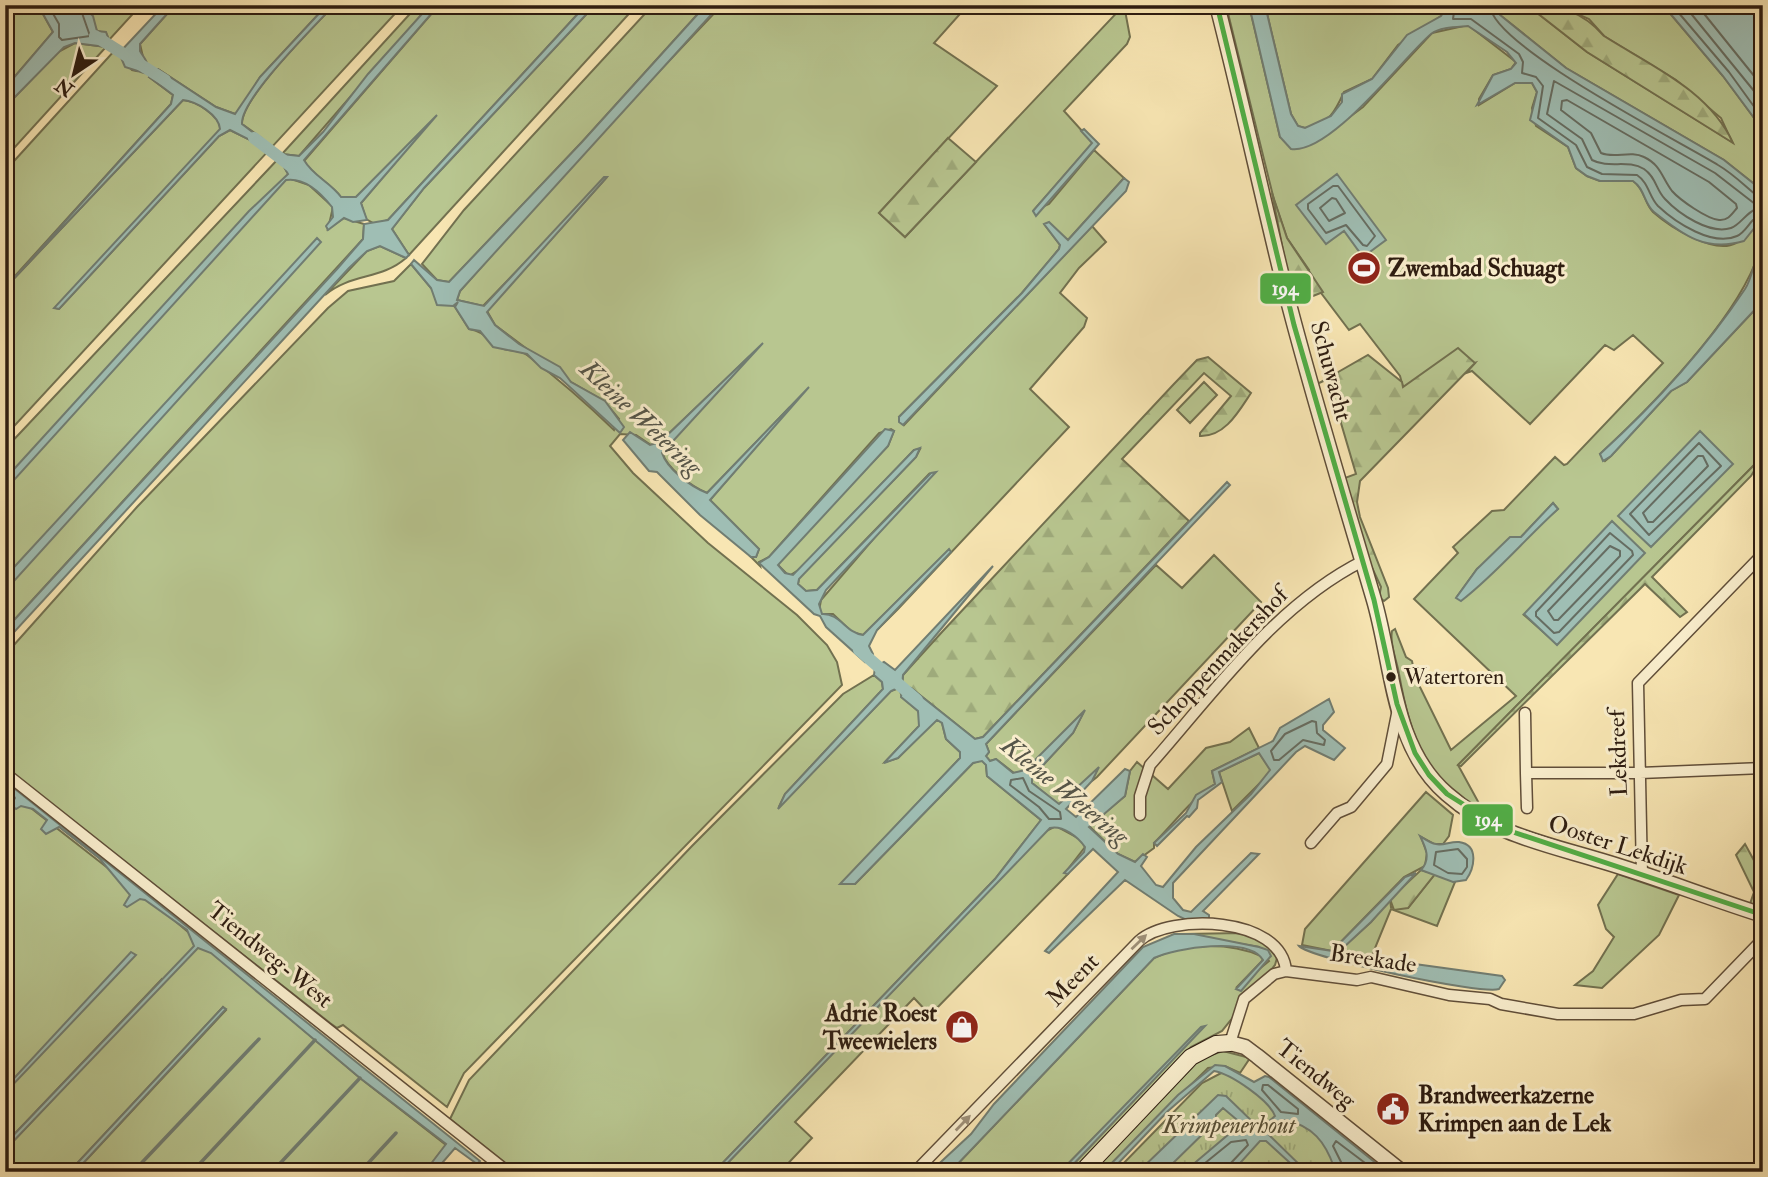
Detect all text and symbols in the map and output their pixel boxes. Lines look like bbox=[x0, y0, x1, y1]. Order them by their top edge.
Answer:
north arrow bbox=[38, 38, 108, 108]
text: N bbox=[50, 72, 79, 102]
sports icon: Zwembad Schuagt bbox=[1345, 249, 1383, 287]
place label: Zwembad Schuagt bbox=[1388, 253, 1565, 284]
line badge: 194 bbox=[1259, 272, 1312, 305]
text: 194 bbox=[1272, 277, 1300, 301]
street label: Schuwacht bbox=[1303, 318, 1359, 425]
water label: Kleine Wetering bbox=[572, 352, 710, 484]
street label: Schoppenmakershof bbox=[1141, 578, 1297, 742]
place label: Watertoren bbox=[1403, 663, 1504, 691]
marker: Watertoren bbox=[1384, 670, 1398, 684]
street label: Lekdreef bbox=[1601, 706, 1635, 797]
water label: Kleine Wetering bbox=[993, 728, 1136, 853]
line badge: 194 bbox=[1461, 803, 1514, 837]
text: 194 bbox=[1475, 808, 1503, 832]
street label: Ooster Lekdijk bbox=[1544, 808, 1692, 882]
street label: Tiendweg-West bbox=[201, 895, 339, 1015]
one-way arrow bbox=[1130, 935, 1147, 951]
street label: Breekade bbox=[1328, 938, 1418, 980]
street label: Meent bbox=[1040, 946, 1106, 1013]
place label: Adrie Roest Tweewielers bbox=[822, 998, 937, 1057]
shop icon: Adrie Roest Tweewielers bbox=[943, 1008, 981, 1046]
street label: Tiendweg bbox=[1270, 1032, 1363, 1116]
place label: Brandweerkazerne Krimpen aan de Lek bbox=[1418, 1080, 1612, 1139]
public building icon: Brandweerkazerne Krimpen aan de Lek bbox=[1374, 1090, 1412, 1128]
park label: Krimpenerhout bbox=[1162, 1110, 1296, 1141]
one-way arrow bbox=[955, 1115, 971, 1132]

